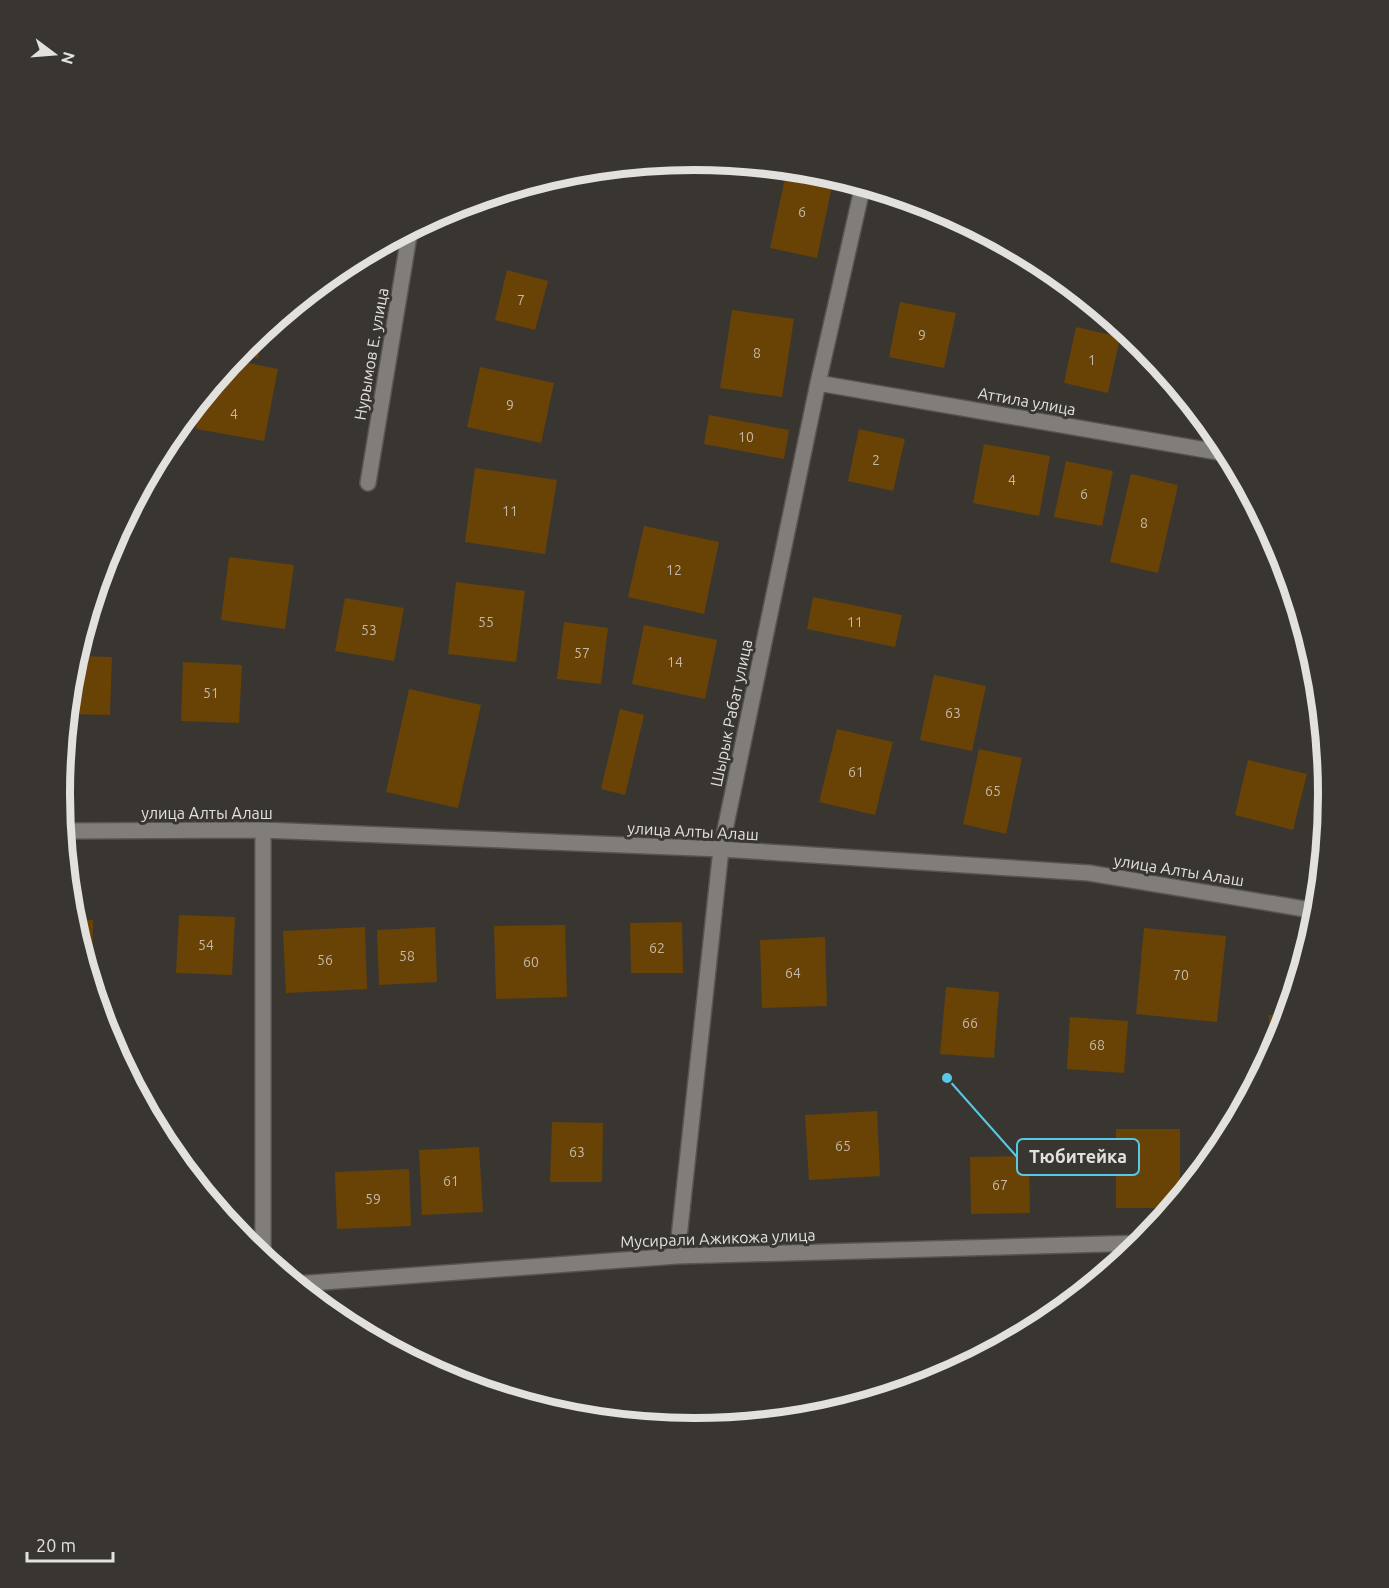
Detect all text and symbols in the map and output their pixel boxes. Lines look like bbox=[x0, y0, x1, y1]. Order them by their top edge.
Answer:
north arrow bbox=[24, 24, 84, 84]
text: N bbox=[58, 50, 79, 66]
house number: 6 bbox=[798, 204, 806, 220]
street label: Нурымов Е. улица bbox=[350, 286, 392, 422]
house number: 7 bbox=[517, 292, 525, 308]
house number: 9 bbox=[918, 327, 926, 343]
house number: 8 bbox=[753, 345, 761, 361]
house number: 1 bbox=[1088, 352, 1096, 368]
street label: Аттила улица bbox=[977, 384, 1077, 418]
house number: 9 bbox=[506, 397, 514, 413]
house number: 4 bbox=[230, 406, 238, 422]
house number: 10 bbox=[738, 429, 754, 445]
house number: 2 bbox=[872, 452, 880, 468]
house number: 4 bbox=[1008, 472, 1016, 488]
house number: 6 bbox=[1080, 486, 1088, 502]
house number: 11 bbox=[502, 503, 518, 519]
house number: 8 bbox=[1140, 515, 1148, 531]
house number: 12 bbox=[666, 562, 682, 578]
house number: 55 bbox=[478, 614, 494, 630]
house number: 11 bbox=[847, 614, 863, 630]
house number: 53 bbox=[361, 622, 377, 638]
street label: Шырык Рабат улица bbox=[707, 638, 755, 788]
house number: 57 bbox=[574, 645, 590, 661]
house number: 14 bbox=[667, 654, 683, 670]
house number: 51 bbox=[203, 685, 219, 701]
house number: 63 bbox=[945, 705, 961, 721]
house number: 61 bbox=[848, 764, 864, 780]
house number: 65 bbox=[985, 783, 1001, 799]
street label: улица Алты Алаш bbox=[141, 804, 273, 822]
street label: улица Алты Алаш bbox=[627, 819, 759, 843]
street label: улица Алты Алаш bbox=[1113, 851, 1245, 889]
house number: 54 bbox=[198, 937, 214, 953]
house number: 62 bbox=[649, 940, 665, 956]
house number: 58 bbox=[399, 948, 415, 964]
house number: 56 bbox=[317, 952, 333, 968]
house number: 60 bbox=[523, 954, 539, 970]
house number: 64 bbox=[785, 965, 801, 981]
house number: 70 bbox=[1173, 967, 1189, 983]
house number: 66 bbox=[962, 1015, 978, 1031]
house number: 68 bbox=[1089, 1037, 1105, 1053]
house number: 65 bbox=[835, 1138, 851, 1154]
callout: Тюбитейка bbox=[1017, 1139, 1139, 1175]
house number: 63 bbox=[569, 1144, 585, 1160]
text: Тюбитейка bbox=[1029, 1146, 1127, 1166]
house number: 61 bbox=[443, 1173, 459, 1189]
house number: 67 bbox=[992, 1177, 1008, 1193]
house number: 59 bbox=[365, 1191, 381, 1207]
street label: Мусирали Ажикожа улица bbox=[620, 1226, 816, 1250]
scale bar bbox=[27, 1525, 112, 1563]
text: 20 m bbox=[36, 1535, 76, 1555]

